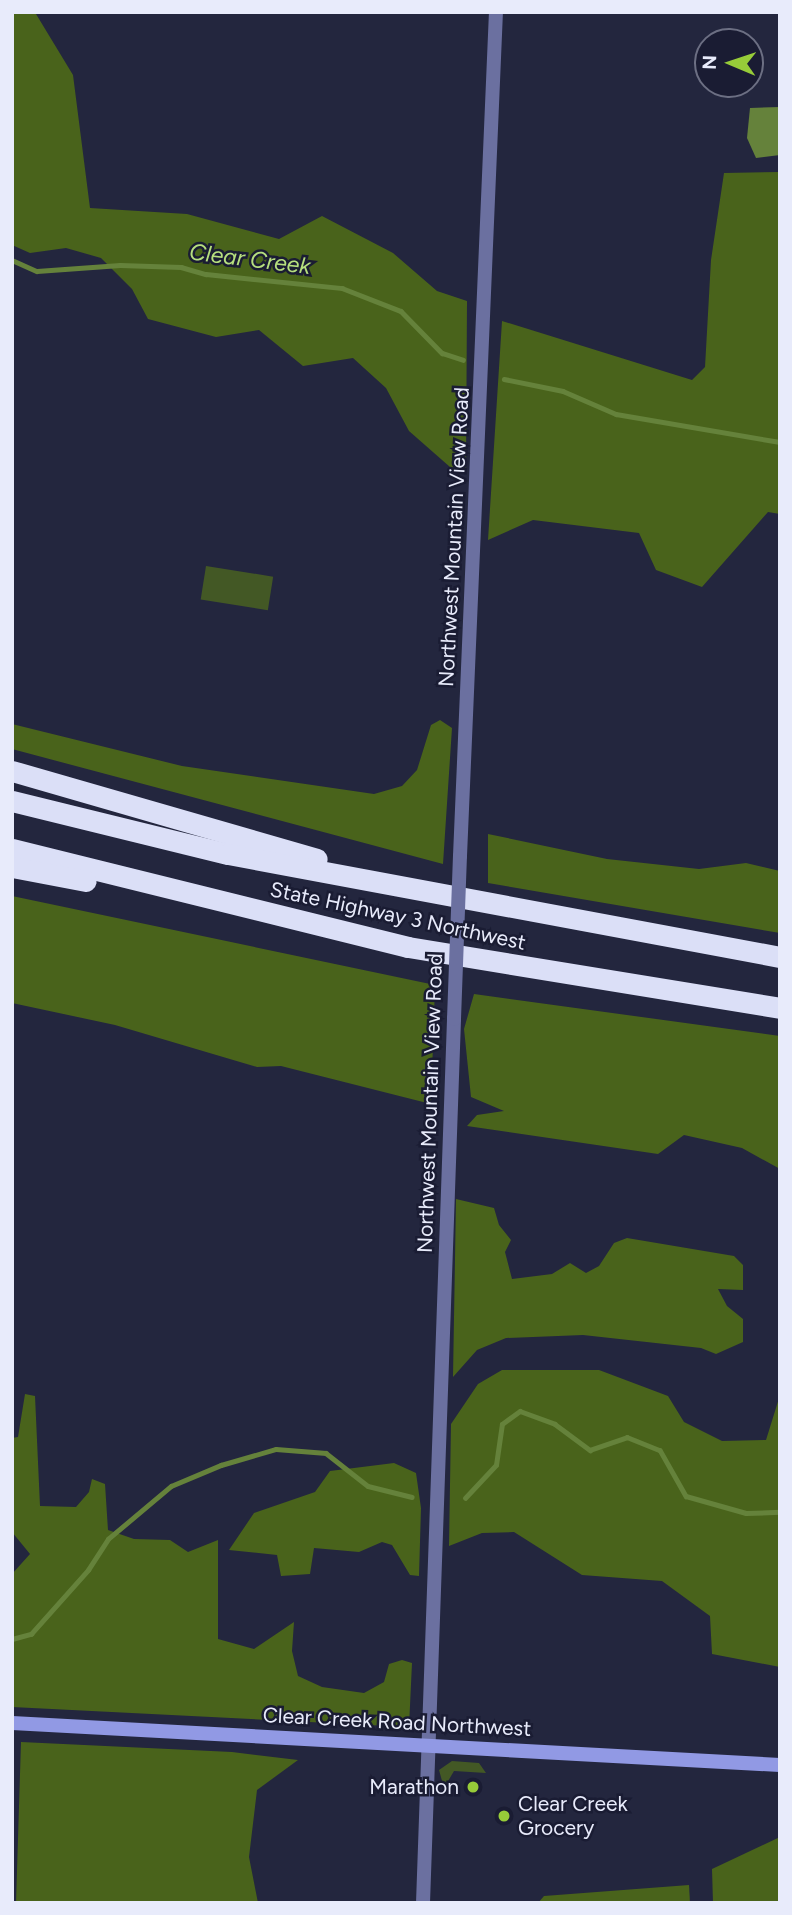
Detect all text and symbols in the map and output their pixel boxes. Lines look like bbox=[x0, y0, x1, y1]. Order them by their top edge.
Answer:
north arrow bbox=[694, 28, 764, 98]
text: N bbox=[698, 55, 721, 70]
water label: Clear Creek bbox=[188, 238, 312, 280]
street label: Northwest Mountain View Road bbox=[434, 387, 474, 687]
street label: State Highway 3 Northwest bbox=[268, 877, 528, 955]
street label: Northwest Mountain View Road bbox=[412, 953, 448, 1253]
street label: Clear Creek Road Northwest bbox=[262, 1702, 532, 1742]
place label: Marathon bbox=[369, 1774, 459, 1800]
marker: Marathon bbox=[465, 1779, 481, 1795]
place label: Clear Creek Grocery bbox=[518, 1791, 628, 1841]
marker: Clear Creek Grocery bbox=[496, 1808, 512, 1824]

